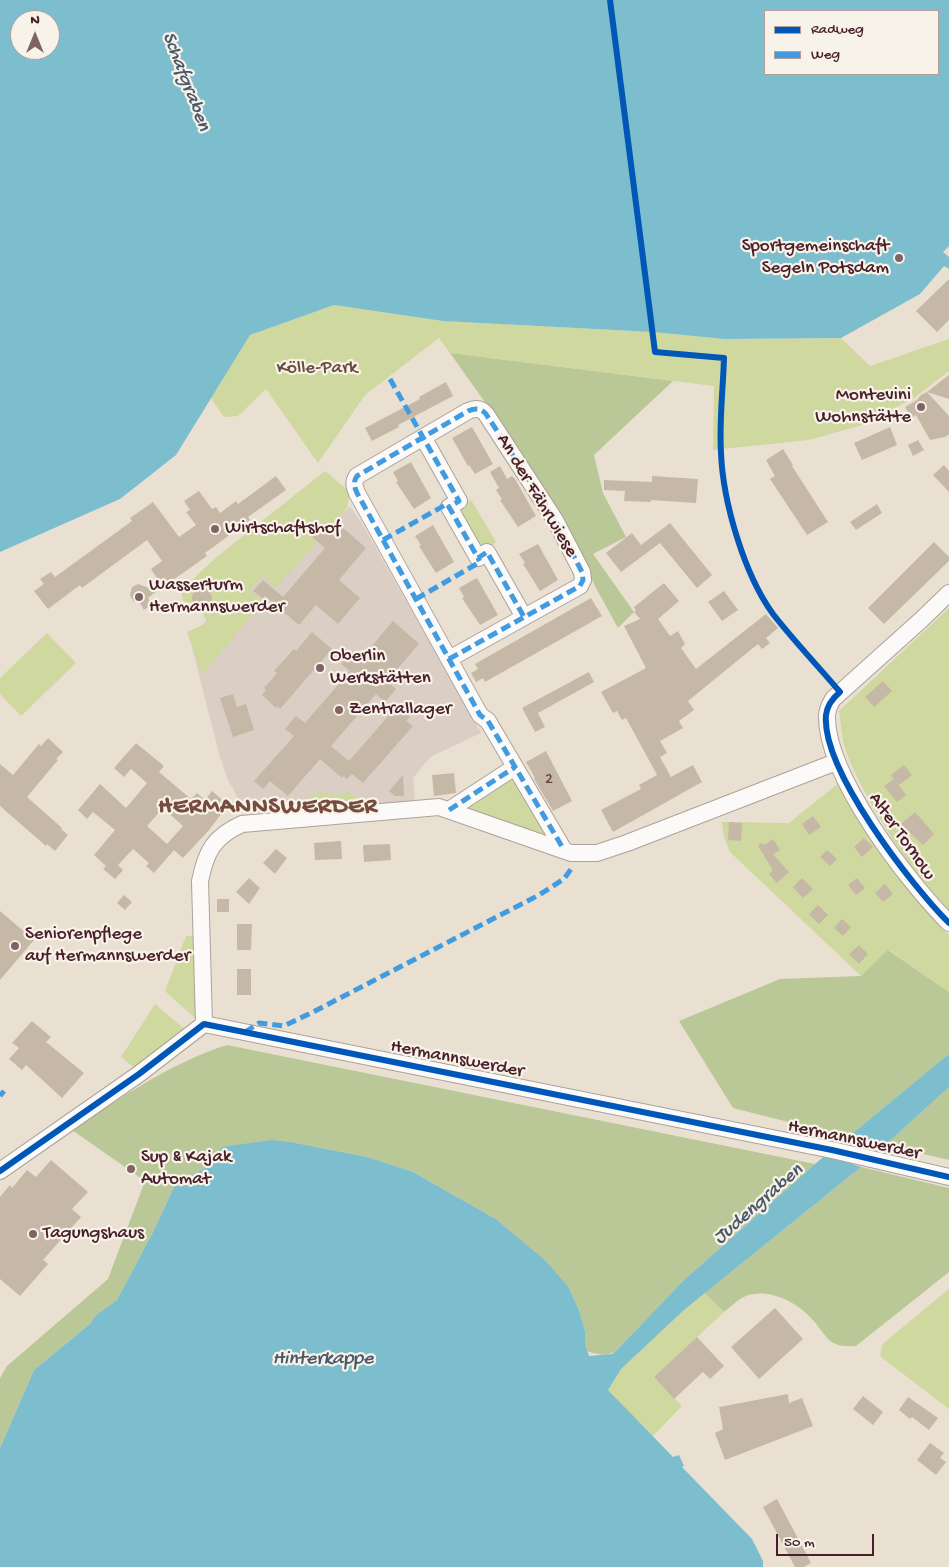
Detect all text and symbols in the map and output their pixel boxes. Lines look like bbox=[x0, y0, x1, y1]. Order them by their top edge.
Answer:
north arrow bbox=[10, 10, 60, 60]
legend bbox=[764, 10, 939, 75]
text: N bbox=[30, 12, 40, 29]
text: Radweg bbox=[811, 21, 864, 39]
water label: Schafgraben bbox=[155, 29, 215, 135]
text: Weg bbox=[811, 46, 840, 64]
place label: Sportgemeinschaft Segeln Potsdam bbox=[742, 236, 889, 280]
marker: Sportgemeinschaft Segeln Potsdam bbox=[893, 252, 905, 264]
park label: Kölle-Park bbox=[277, 358, 357, 380]
place label: Montevini Wohnstätte bbox=[815, 385, 911, 429]
marker: Montevini Wohnstätte bbox=[915, 401, 927, 413]
street label: An der Fährwiese bbox=[490, 430, 582, 562]
place label: Wirtschaftshof bbox=[225, 518, 340, 540]
marker: Wirtschaftshof bbox=[209, 523, 221, 535]
place label: Wasserturm Hermannswerder bbox=[149, 575, 284, 619]
marker: Wasserturm Hermannswerder bbox=[133, 591, 145, 603]
place label: Oberlin Werkstätten bbox=[330, 646, 431, 690]
marker: Oberlin Werkstätten bbox=[314, 662, 326, 674]
place label: Zentrallager bbox=[349, 699, 451, 721]
marker: Zentrallager bbox=[333, 704, 345, 716]
house number: 2 bbox=[545, 771, 553, 791]
street label: Alter Tornow bbox=[862, 789, 940, 885]
district label: HERMANNSWERDER bbox=[156, 794, 380, 822]
place label: Seniorenpflege auf Hermannswerder bbox=[25, 924, 190, 968]
marker: Seniorenpflege auf Hermannswerder bbox=[9, 940, 21, 952]
street label: Hermannswerder bbox=[388, 1036, 526, 1084]
street label: Hermannswerder bbox=[785, 1116, 923, 1166]
place label: Sup & Kajak Automat bbox=[141, 1147, 231, 1191]
water label: Judengraben bbox=[709, 1159, 809, 1251]
marker: Sup & Kajak Automat bbox=[125, 1163, 137, 1175]
place label: Tagungshaus bbox=[43, 1223, 144, 1245]
marker: Tagungshaus bbox=[27, 1228, 39, 1240]
water label: Hinterkappe bbox=[273, 1348, 373, 1372]
scale bar bbox=[779, 1524, 876, 1556]
text: 50 m bbox=[784, 1534, 815, 1552]

